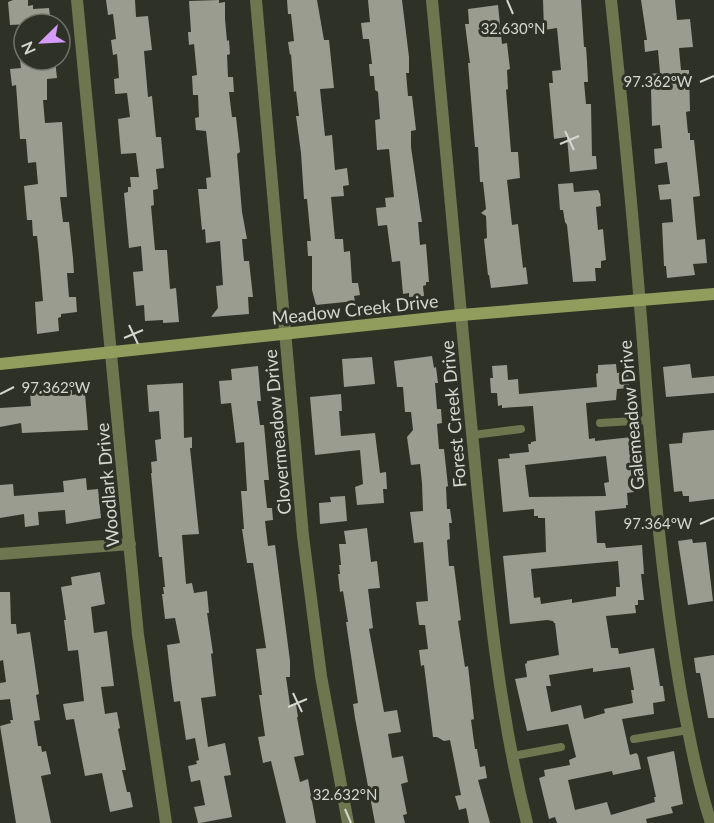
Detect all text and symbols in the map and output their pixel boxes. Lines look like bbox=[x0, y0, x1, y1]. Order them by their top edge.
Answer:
north arrow bbox=[12, 12, 72, 72]
text: 32.630°N bbox=[481, 19, 545, 37]
text: N bbox=[17, 39, 39, 58]
text: 97.362°W bbox=[624, 72, 693, 90]
street label: Meadow Creek Drive bbox=[271, 289, 439, 329]
street label: Forest Creek Drive bbox=[436, 339, 470, 489]
street label: Galemeadow Drive bbox=[613, 339, 649, 491]
street label: Clovermeadow Drive bbox=[259, 348, 295, 516]
text: 97.362°W bbox=[22, 378, 91, 396]
street label: Woodlark Drive bbox=[91, 422, 123, 548]
text: 97.364°W bbox=[624, 514, 693, 532]
text: 32.632°N bbox=[313, 785, 377, 803]

